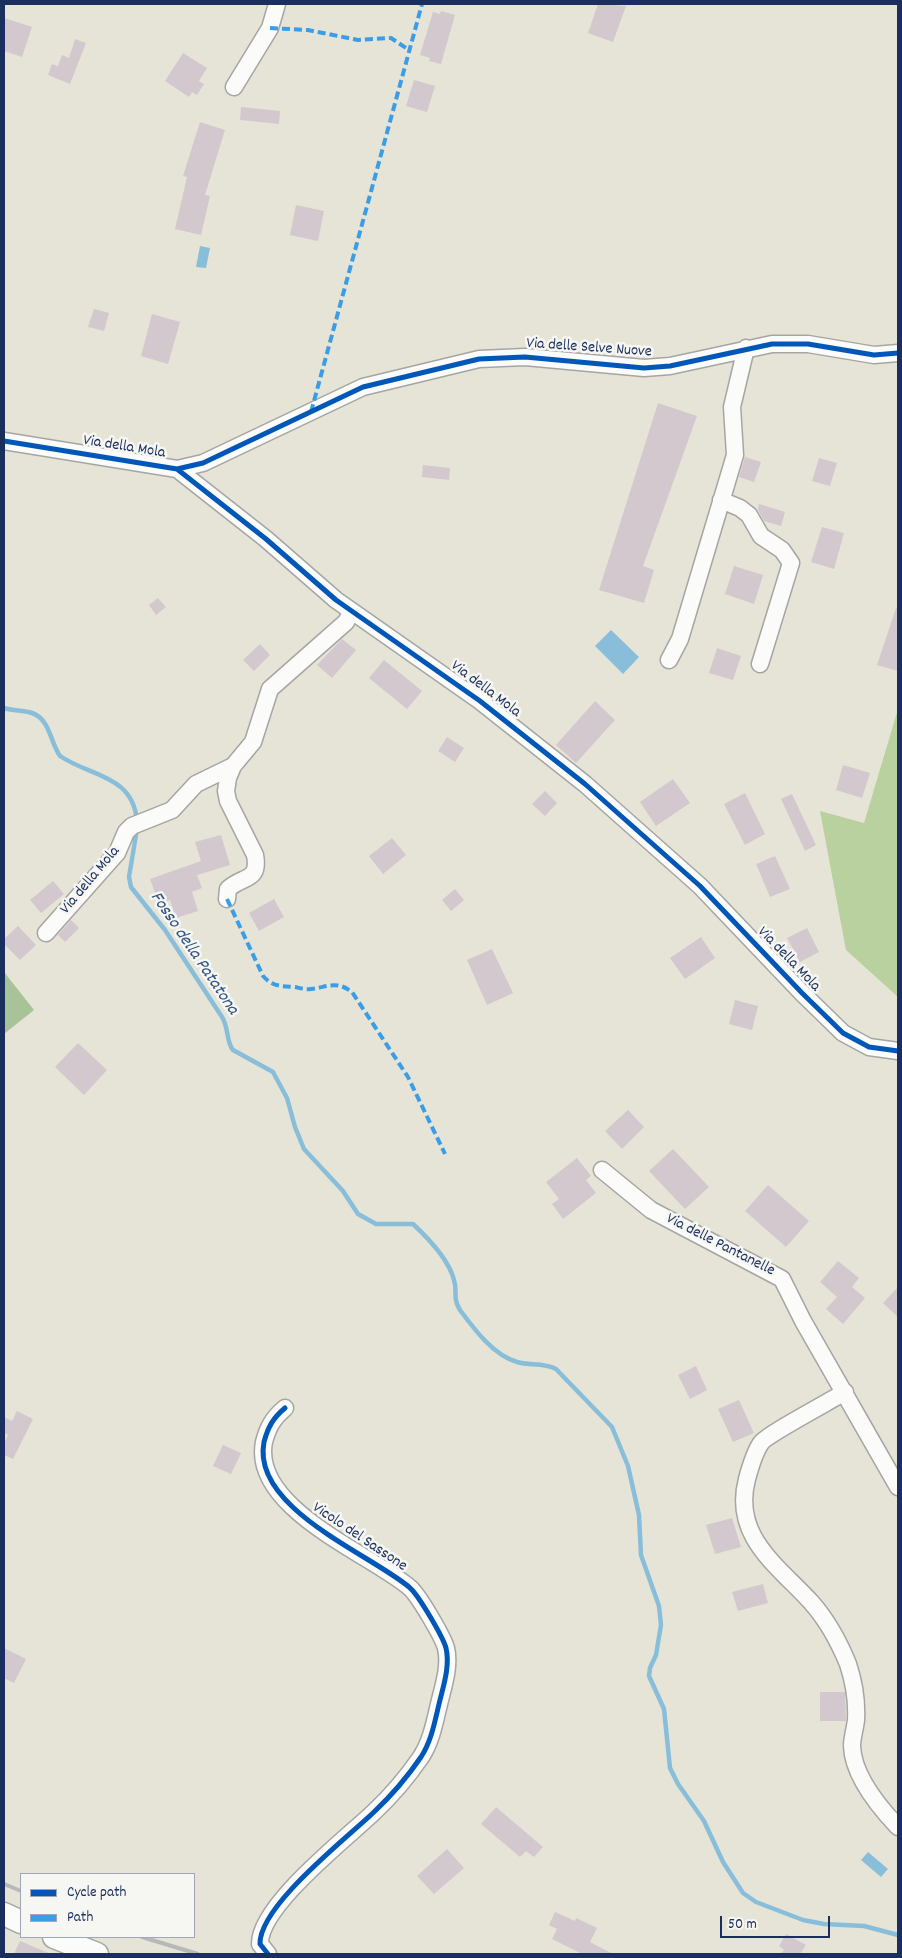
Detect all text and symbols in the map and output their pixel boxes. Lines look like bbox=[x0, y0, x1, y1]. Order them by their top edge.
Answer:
street label: Via delle Selve Nuove bbox=[526, 335, 652, 363]
street label: Via della Mola bbox=[82, 432, 166, 464]
street label: Via della Mola bbox=[446, 657, 524, 723]
street label: Via della Mola bbox=[57, 843, 125, 919]
water label: Fosso della Patatona bbox=[144, 888, 242, 1020]
street label: Via della Mola bbox=[752, 924, 824, 996]
street label: Via delle Pantanelle bbox=[662, 1210, 778, 1282]
street label: Vicolo del Sassone bbox=[308, 1499, 410, 1577]
legend bbox=[20, 1873, 195, 1938]
text: Cycle path bbox=[67, 1882, 126, 1904]
scale bar bbox=[722, 1906, 832, 1938]
text: Path bbox=[67, 1907, 93, 1929]
text: 50 m bbox=[728, 1914, 757, 1936]

